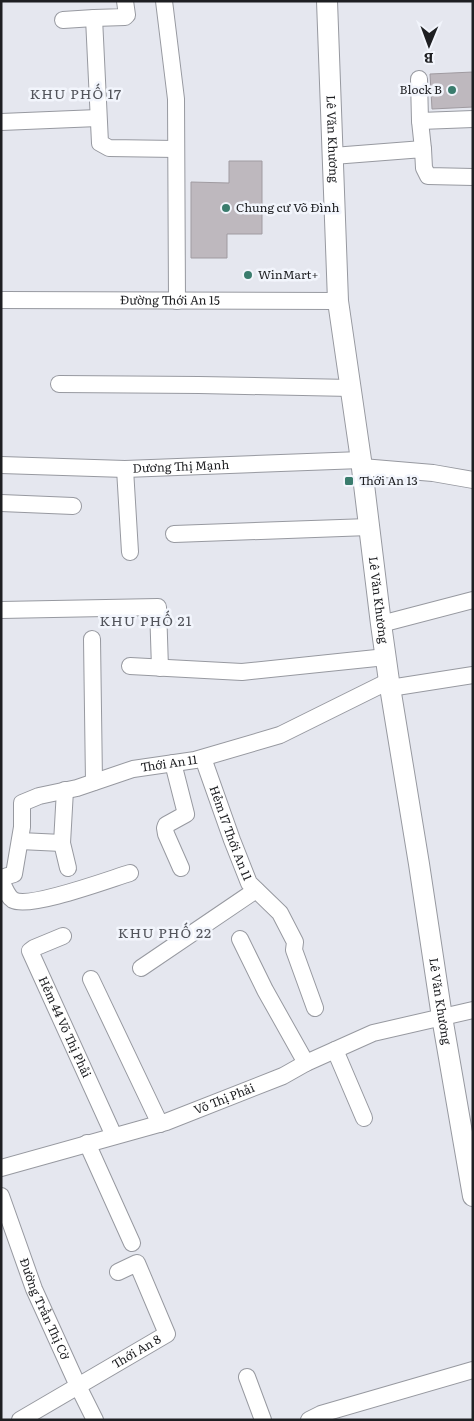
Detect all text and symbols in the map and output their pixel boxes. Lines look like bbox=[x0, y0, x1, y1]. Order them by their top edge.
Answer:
north arrow bbox=[404, 20, 454, 70]
text: B bbox=[423, 49, 434, 69]
place label: Block B bbox=[400, 80, 442, 98]
district label: KHU PHỐ 17 bbox=[30, 83, 122, 103]
marker: Block B bbox=[446, 84, 458, 96]
street label: Lê Văn Khương bbox=[322, 95, 344, 183]
place label: Chung cư Võ Đình bbox=[236, 198, 339, 216]
marker: Chung cư Võ Đình bbox=[220, 202, 232, 214]
place label: WinMart+ bbox=[258, 265, 318, 283]
marker: WinMart+ bbox=[242, 269, 254, 281]
street label: Đường Thới An 15 bbox=[120, 290, 220, 309]
street label: Dương Thị Mạnh bbox=[132, 455, 230, 477]
place label: Thới An 13 bbox=[359, 471, 418, 489]
marker: Thới An 13 bbox=[343, 475, 355, 487]
street label: Lê Văn Khương bbox=[365, 555, 394, 645]
district label: KHU PHỐ 21 bbox=[100, 610, 192, 630]
street label: Thới An 11 bbox=[139, 750, 199, 776]
street label: Hẻm 17 Thới An 11 bbox=[205, 783, 257, 883]
district label: KHU PHỐ 22 bbox=[118, 922, 212, 942]
street label: Lê Văn Khương bbox=[425, 956, 457, 1046]
street label: Hẻm 44 Võ Thị Phải bbox=[35, 973, 96, 1080]
street label: Võ Thị Phải bbox=[191, 1078, 257, 1118]
street label: Đường Trần Thị Cờ bbox=[16, 1255, 75, 1363]
street label: Thới An 8 bbox=[108, 1329, 164, 1372]

